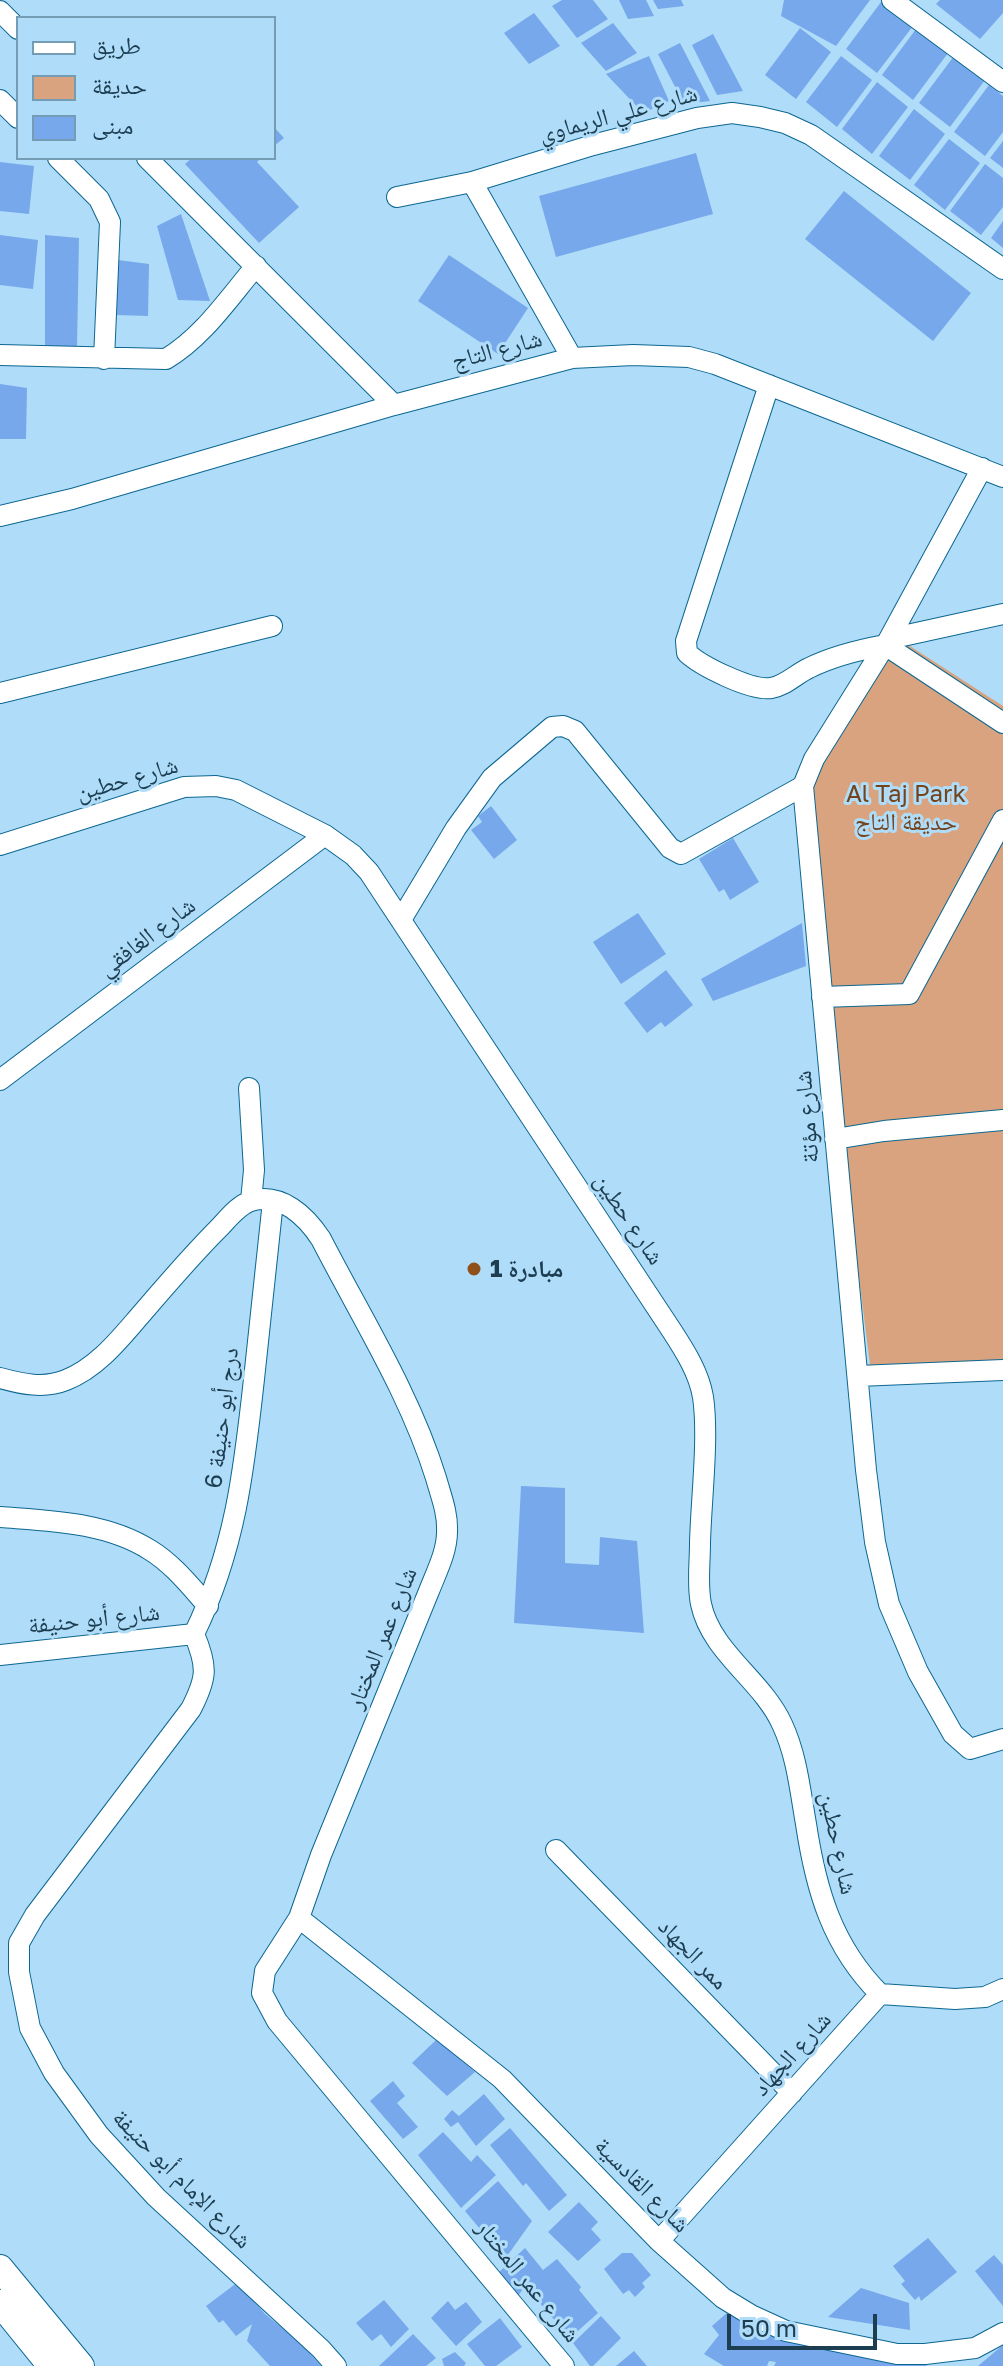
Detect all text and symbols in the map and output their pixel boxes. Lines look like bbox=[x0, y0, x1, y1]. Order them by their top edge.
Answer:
legend bbox=[16, 16, 276, 160]
text: طريق bbox=[92, 30, 141, 59]
text: حديقة bbox=[92, 70, 147, 99]
street label: شارع علي الريماوي bbox=[536, 79, 700, 149]
text: مبنى bbox=[92, 110, 133, 139]
street label: شارع التاج bbox=[449, 324, 545, 376]
street label: شارع حطين bbox=[73, 751, 181, 807]
park label: Al Taj Park حديقة التاج bbox=[846, 780, 966, 836]
street label: شارع الغافقي bbox=[93, 891, 201, 983]
street label: شارع مؤتة bbox=[789, 1069, 825, 1165]
street label: شارع حطين bbox=[588, 1168, 670, 1270]
place label: مبادرة 1 bbox=[490, 1255, 563, 1283]
marker: مبادرة 1 bbox=[465, 1260, 483, 1278]
street label: درج أبو حنيفة 6 bbox=[199, 1346, 245, 1490]
street label: شارع عمر المختار bbox=[341, 1563, 423, 1713]
street label: شارع أبو حنيفة bbox=[27, 1598, 161, 1640]
street label: شارع حطين bbox=[813, 1789, 863, 1897]
street label: ممر الجهاد bbox=[652, 1912, 734, 1996]
street label: شارع الجهاد bbox=[747, 2006, 837, 2102]
street label: شارع الإمام أبو حنيفة bbox=[106, 2103, 258, 2255]
street label: شارع القادسية bbox=[588, 2131, 696, 2239]
street label: شارع عمر المختار bbox=[470, 2214, 586, 2348]
scale bar bbox=[731, 2298, 881, 2348]
text: 50 m bbox=[741, 2313, 797, 2342]

